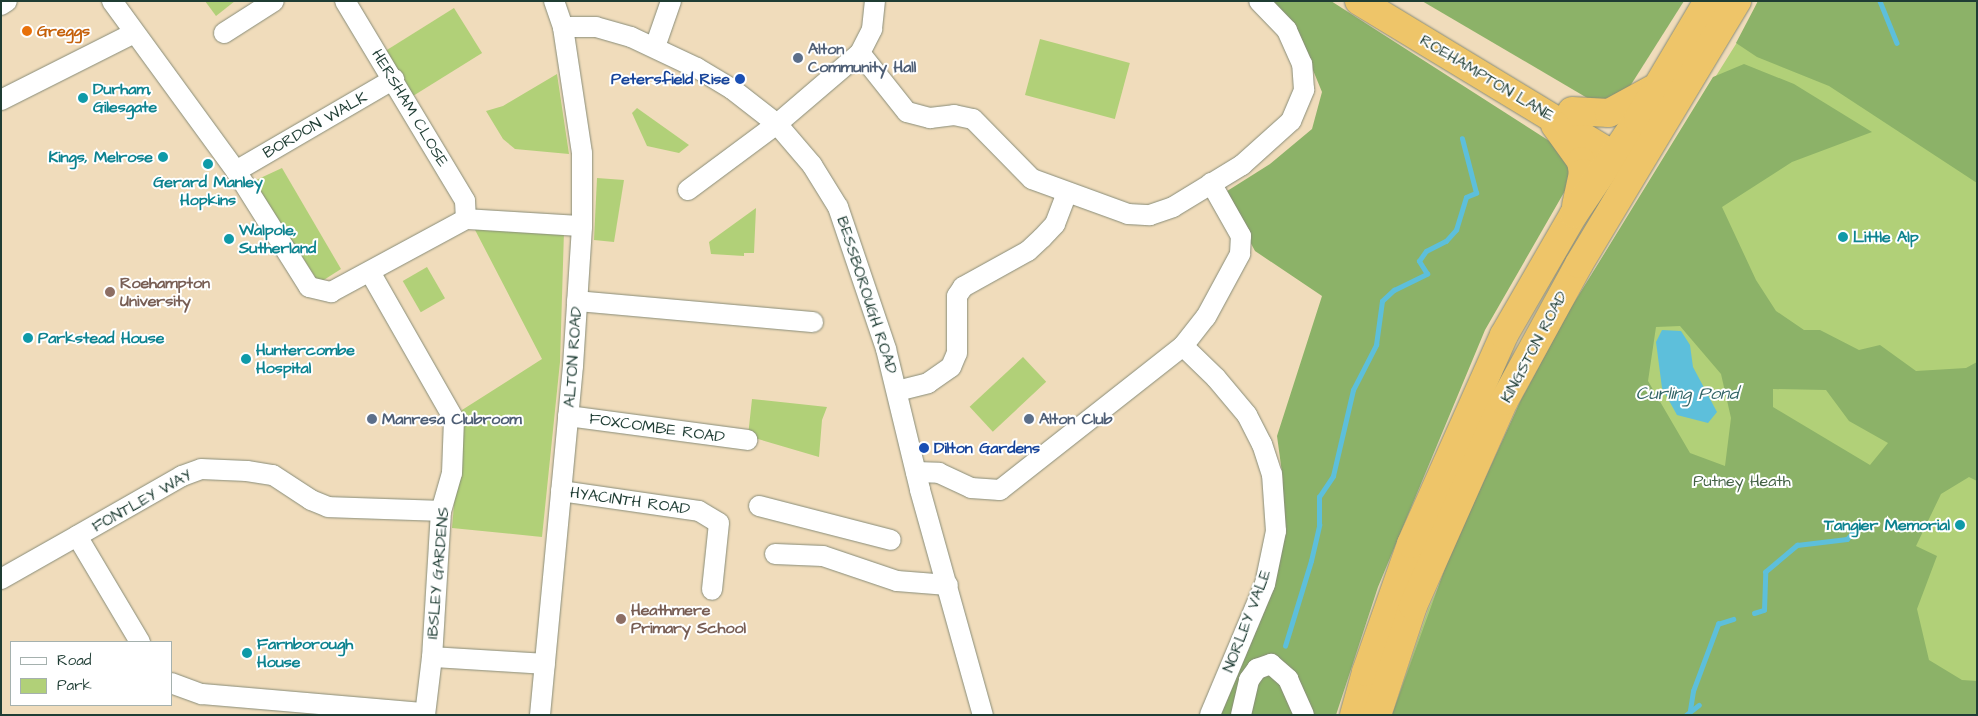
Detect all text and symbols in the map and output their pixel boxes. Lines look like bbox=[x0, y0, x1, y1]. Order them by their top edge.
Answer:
place label: Greggs bbox=[37, 21, 90, 41]
marker: Greggs bbox=[21, 25, 33, 37]
street label: ROEHAMPTON LANE bbox=[1417, 30, 1557, 126]
place label: Alton Community Hall bbox=[808, 39, 916, 77]
street label: HERSHAM CLOSE bbox=[367, 46, 453, 170]
marker: Alton Community Hall bbox=[792, 52, 804, 64]
place label: Petersfield Rise bbox=[611, 69, 730, 89]
marker: Petersfield Rise bbox=[734, 73, 746, 85]
place label: Durham, Gilesgate bbox=[93, 79, 157, 117]
street label: BORDON WALK bbox=[259, 87, 371, 163]
marker: Durham, Gilesgate bbox=[77, 92, 89, 104]
place label: Kings, Melrose bbox=[48, 147, 153, 167]
marker: Kings, Melrose bbox=[157, 151, 169, 163]
marker: Gerard Manley Hopkins bbox=[202, 158, 214, 170]
place label: Gerard Manley Hopkins bbox=[153, 172, 263, 210]
street label: BESSBOROUGH ROAD bbox=[832, 214, 902, 376]
place label: Walpole, Sutherland bbox=[239, 220, 316, 258]
place label: Little Alp bbox=[1853, 227, 1919, 247]
marker: Little Alp bbox=[1837, 231, 1849, 243]
marker: Walpole, Sutherland bbox=[223, 233, 235, 245]
place label: Roehampton University bbox=[120, 273, 210, 311]
marker: Roehampton University bbox=[104, 286, 116, 298]
street label: KINGSTON ROAD bbox=[1497, 288, 1571, 406]
street label: ALTON ROAD bbox=[560, 306, 586, 408]
place label: Parkstead House bbox=[38, 328, 164, 348]
marker: Parkstead House bbox=[22, 332, 34, 344]
place label: Huntercombe Hospital bbox=[256, 340, 355, 378]
marker: Huntercombe Hospital bbox=[240, 353, 252, 365]
water label: Curling Pond bbox=[1636, 383, 1738, 405]
place label: Manresa Clubroom bbox=[382, 409, 522, 429]
street label: FOXCOMBE ROAD bbox=[588, 409, 726, 447]
place label: Alton Club bbox=[1039, 409, 1113, 429]
marker: Manresa Clubroom bbox=[366, 413, 378, 425]
marker: Alton Club bbox=[1023, 413, 1035, 425]
place label: Dilton Gardens bbox=[934, 438, 1040, 458]
marker: Dilton Gardens bbox=[918, 442, 930, 454]
street label: FONTLEY WAY bbox=[89, 466, 195, 536]
park label: Putney Heath bbox=[1693, 471, 1791, 491]
street label: HYACINTH ROAD bbox=[569, 483, 691, 519]
street label: IBSLEY GARDENS bbox=[423, 506, 453, 640]
place label: Tangier Memorial bbox=[1824, 515, 1950, 535]
marker: Tangier Memorial bbox=[1954, 519, 1966, 531]
street label: NORLEY VALE bbox=[1219, 567, 1275, 675]
place label: Heathmere Primary School bbox=[631, 600, 746, 638]
marker: Heathmere Primary School bbox=[615, 613, 627, 625]
place label: Farnborough House bbox=[257, 634, 353, 672]
legend bbox=[10, 641, 172, 706]
marker: Farnborough House bbox=[241, 647, 253, 659]
text: Road bbox=[57, 650, 91, 671]
text: Park bbox=[57, 675, 92, 696]

